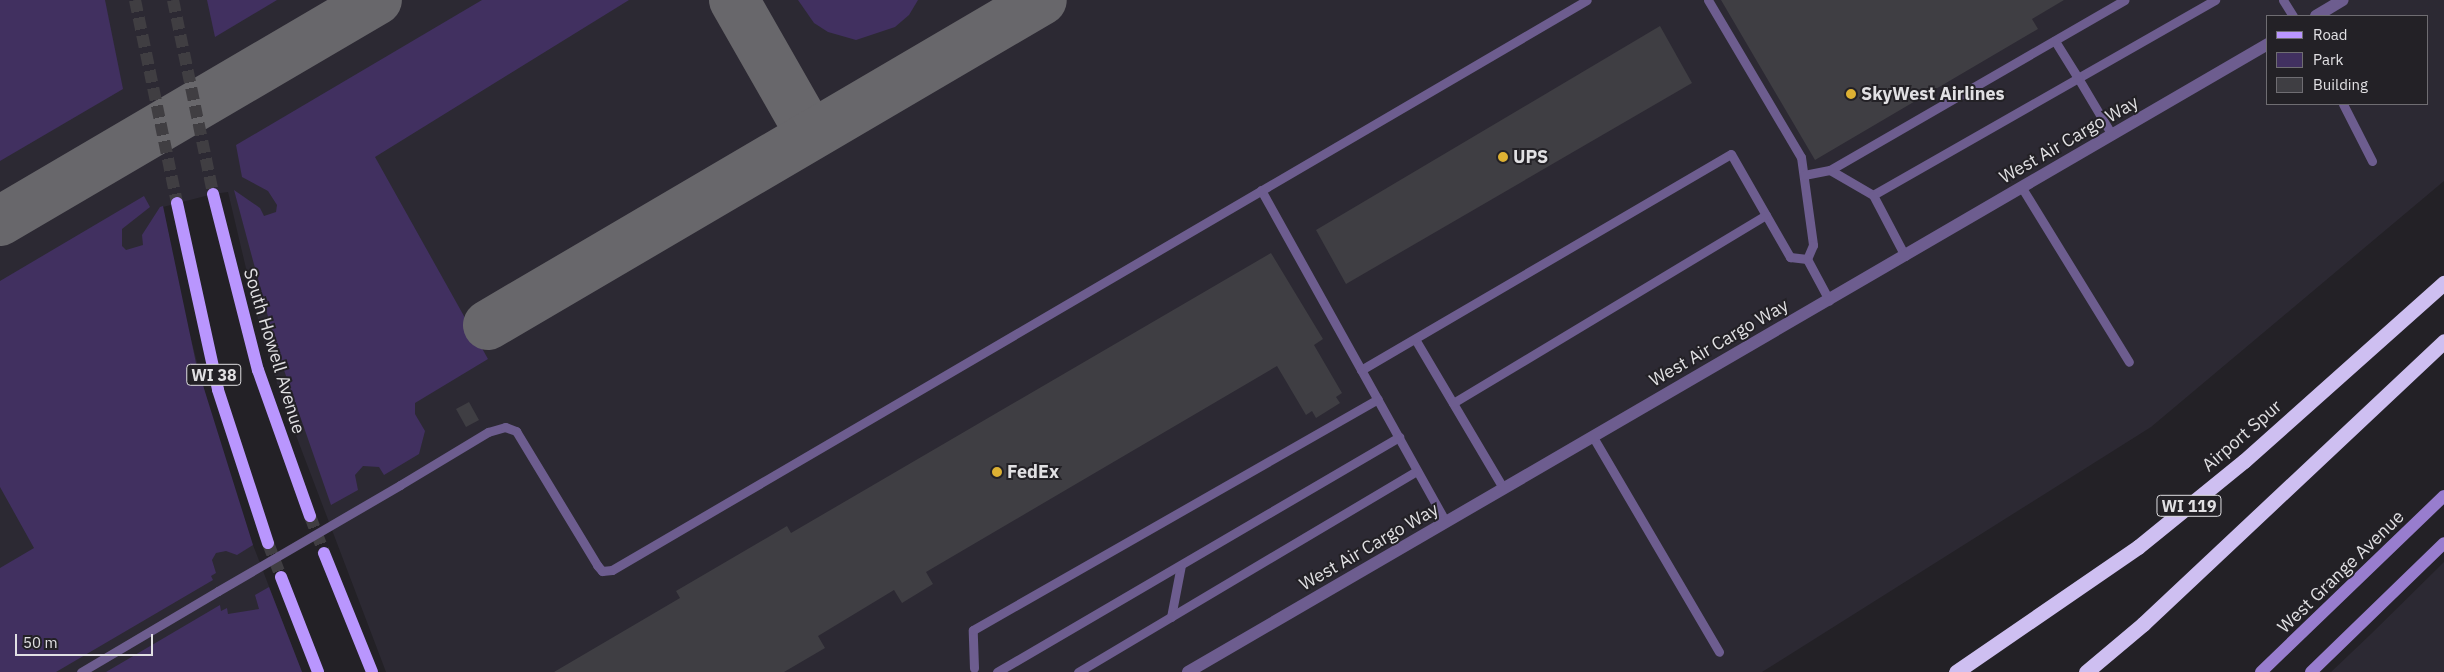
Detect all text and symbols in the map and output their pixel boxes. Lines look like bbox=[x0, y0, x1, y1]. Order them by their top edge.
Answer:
legend bbox=[2266, 15, 2429, 105]
text: Road bbox=[2313, 25, 2348, 44]
text: Park bbox=[2313, 50, 2343, 69]
text: Building bbox=[2313, 75, 2368, 94]
place label: SkyWest Airlines bbox=[1861, 83, 2005, 105]
marker: SkyWest Airlines bbox=[1845, 88, 1857, 100]
street label: West Air Cargo Way bbox=[1996, 91, 2142, 189]
place label: UPS bbox=[1513, 146, 1548, 168]
marker: UPS bbox=[1497, 151, 1509, 163]
street label: South Howell Avenue bbox=[239, 266, 309, 436]
street label: West Air Cargo Way bbox=[1646, 294, 1792, 392]
road number: WI 38 bbox=[185, 362, 243, 388]
street label: Airport Spur bbox=[2198, 396, 2286, 476]
place label: FedEx bbox=[1007, 461, 1059, 483]
marker: FedEx bbox=[991, 466, 1003, 478]
road number: WI 119 bbox=[2155, 492, 2223, 520]
street label: West Air Cargo Way bbox=[1296, 498, 1442, 596]
street label: West Grange Avenue bbox=[2273, 506, 2409, 638]
scale bar bbox=[18, 624, 155, 656]
text: 50 m bbox=[23, 633, 58, 652]

